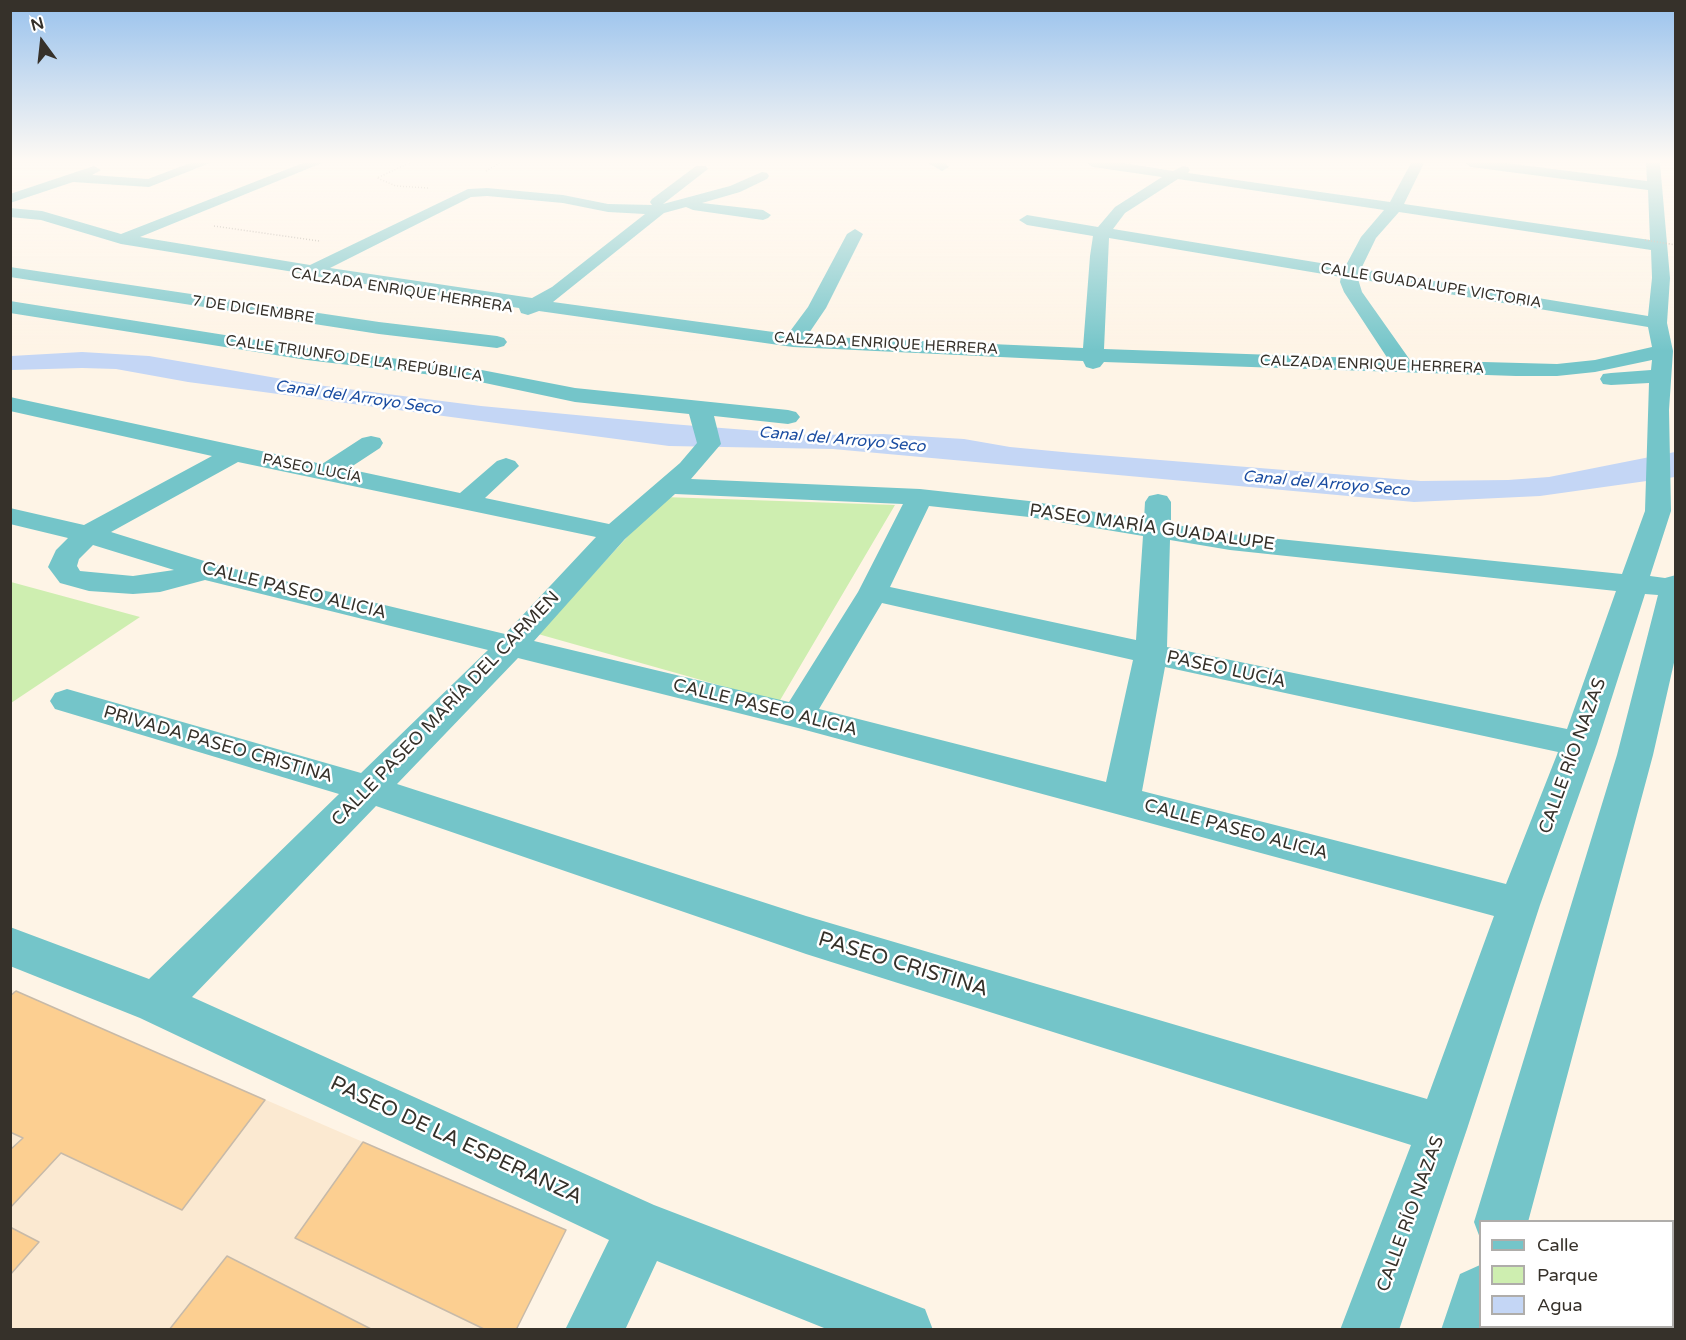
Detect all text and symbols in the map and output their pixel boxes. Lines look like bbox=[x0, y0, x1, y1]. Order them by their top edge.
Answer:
north arrow bbox=[12, 12, 72, 72]
text: N bbox=[29, 13, 46, 36]
street label: CALLE GUADALUPE VICTORIA bbox=[1319, 260, 1543, 312]
street label: CALZADA ENRIQUE HERRERA bbox=[290, 265, 514, 317]
street label: 7 DE DICIEMBRE bbox=[191, 293, 315, 327]
street label: CALZADA ENRIQUE HERRERA bbox=[773, 329, 999, 359]
street label: CALLE TRIUNFO DE LA REPÚBLICA bbox=[224, 332, 484, 386]
street label: CALZADA ENRIQUE HERRERA bbox=[1260, 352, 1484, 378]
water label: Canal del Arroyo Seco bbox=[274, 377, 442, 419]
water label: Canal del Arroyo Seco bbox=[758, 423, 926, 457]
street label: PASEO LUCÍA bbox=[261, 451, 363, 487]
water label: Canal del Arroyo Seco bbox=[1242, 467, 1410, 501]
street label: PASEO MARÍA GUADALUPE bbox=[1028, 500, 1276, 556]
street label: CALLE PASEO ALICIA bbox=[200, 558, 388, 624]
street label: CALLE PASEO MARÍA DEL CARMEN bbox=[328, 587, 564, 831]
street label: PASEO LUCÍA bbox=[1164, 647, 1288, 693]
street label: CALLE PASEO ALICIA bbox=[671, 675, 859, 741]
street label: CALLE RÍO NAZAS bbox=[1535, 675, 1611, 837]
street label: PRIVADA PASEO CRISTINA bbox=[101, 702, 335, 788]
street label: CALLE PASEO ALICIA bbox=[1142, 795, 1330, 865]
street label: PASEO CRISTINA bbox=[815, 927, 991, 1003]
street label: PASEO DE LA ESPERANZA bbox=[326, 1071, 586, 1211]
street label: CALLE RÍO NAZAS bbox=[1373, 1133, 1449, 1295]
legend bbox=[1479, 1220, 1674, 1328]
text: Calle bbox=[1537, 1234, 1579, 1256]
text: Parque bbox=[1537, 1264, 1598, 1286]
text: Agua bbox=[1537, 1294, 1583, 1316]

